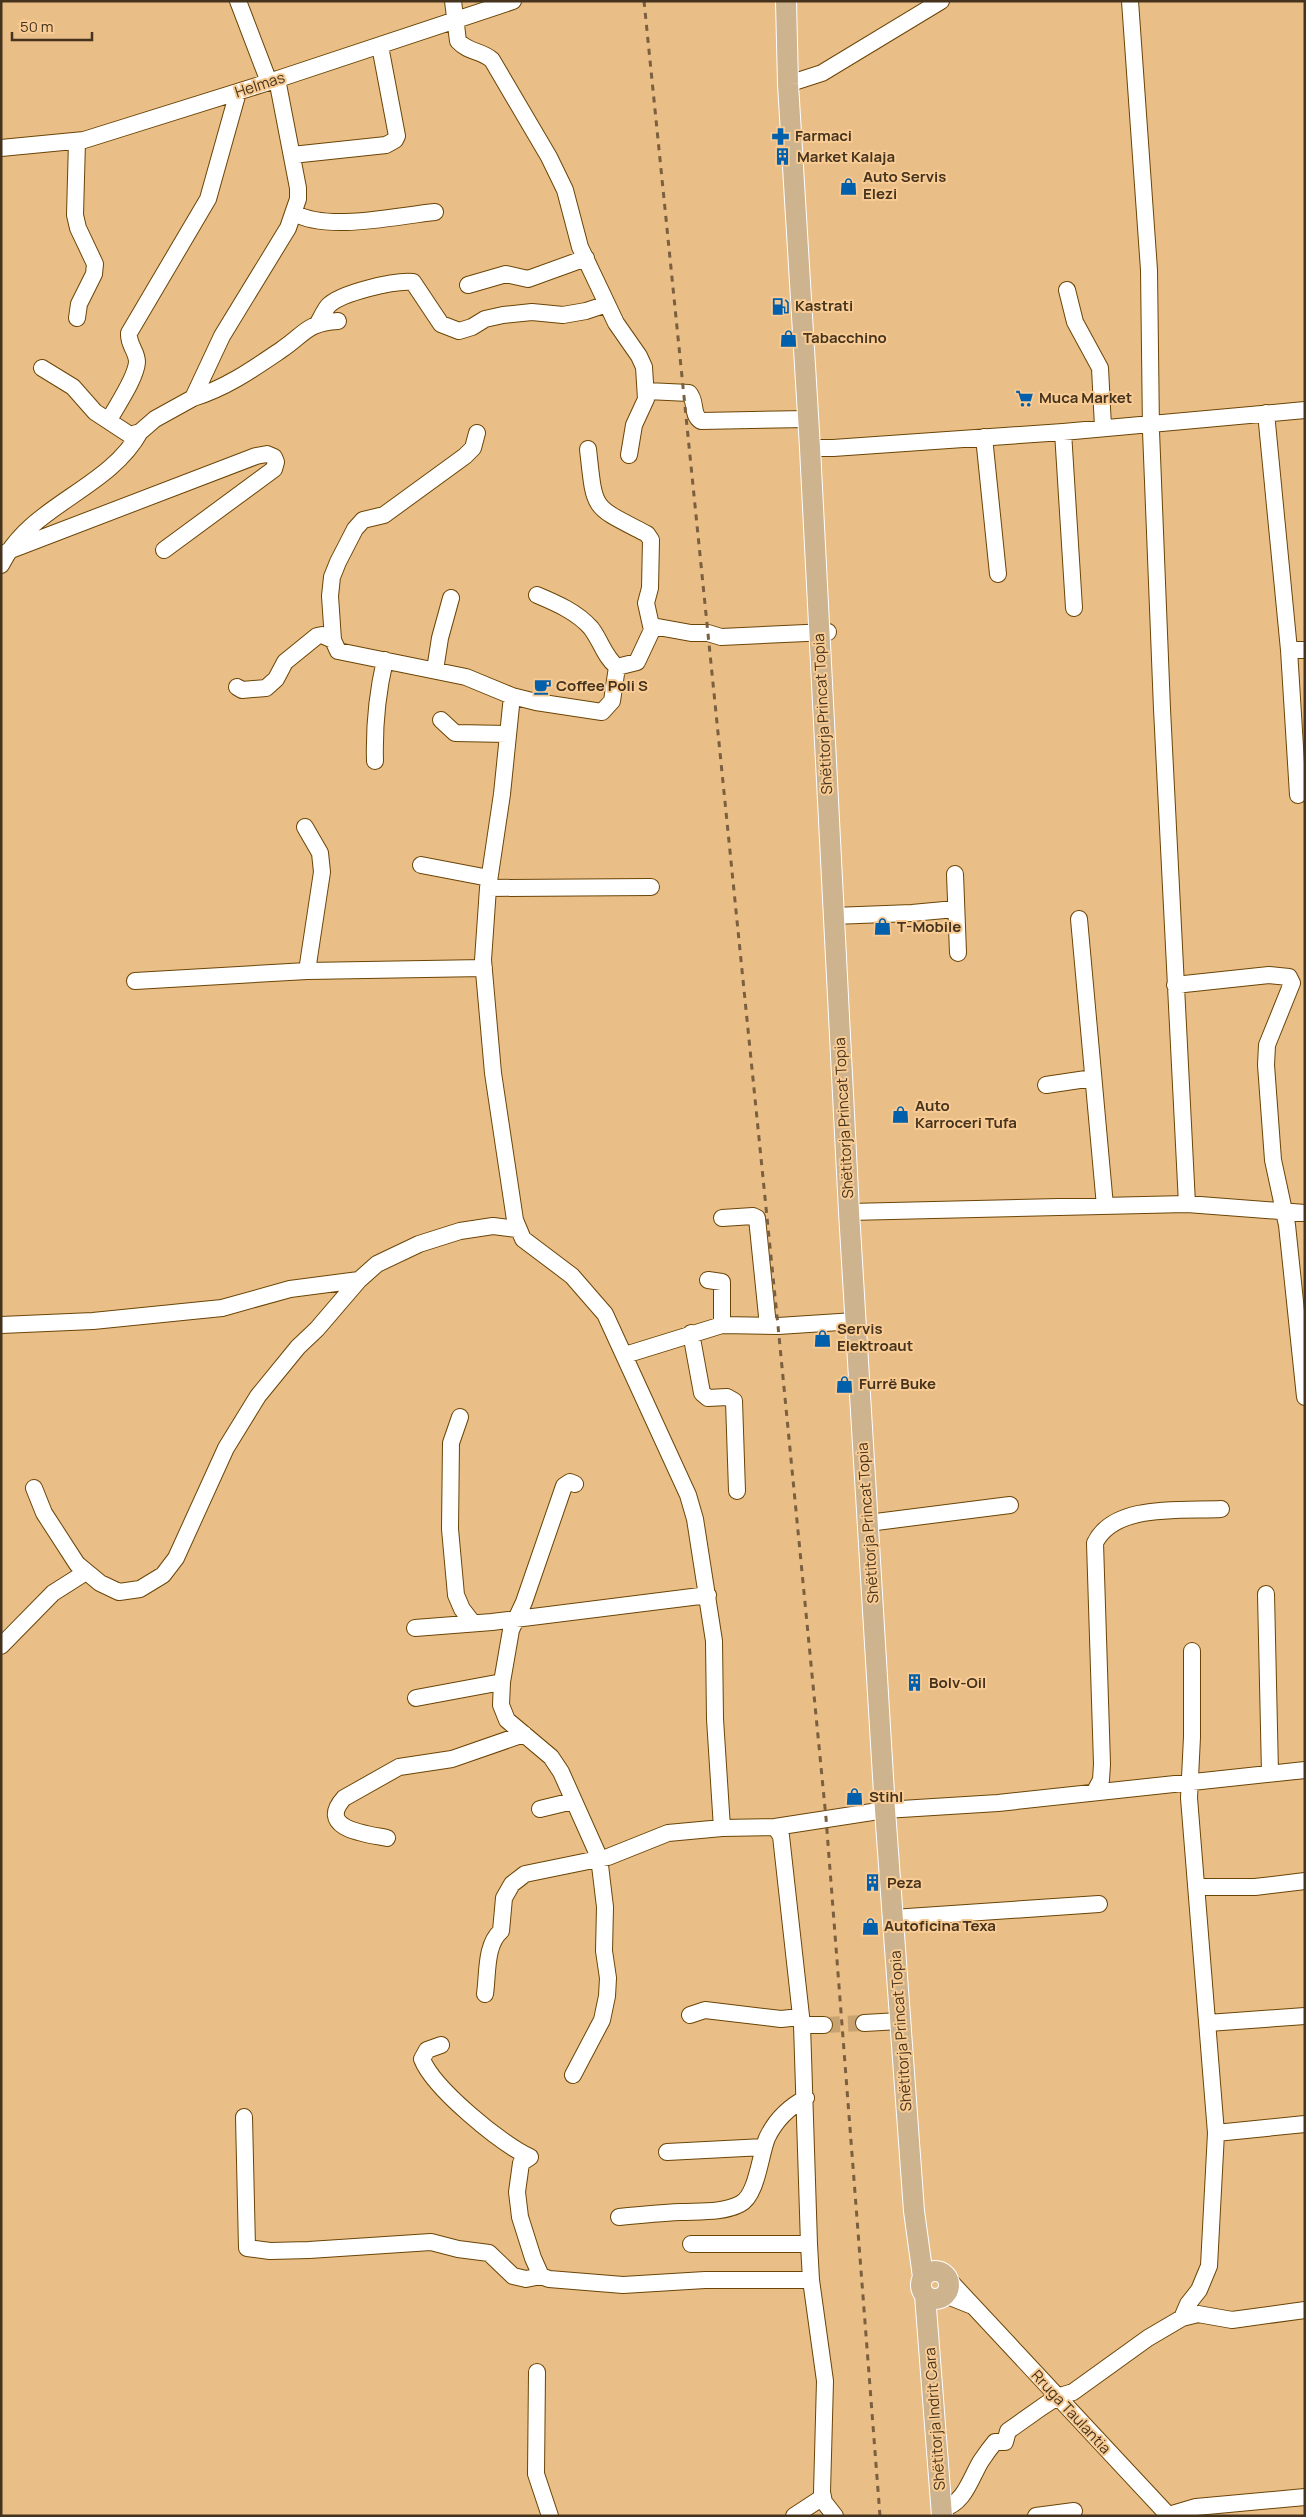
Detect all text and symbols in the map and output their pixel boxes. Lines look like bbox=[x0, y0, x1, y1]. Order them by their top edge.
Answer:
scale bar bbox=[12, 10, 92, 42]
text: 50 m bbox=[20, 16, 54, 37]
street label: Helmas bbox=[232, 67, 288, 102]
place label: Farmaci bbox=[795, 125, 852, 146]
pharmacy icon: Farmaci bbox=[771, 126, 791, 146]
place label: Market Kalaja bbox=[797, 146, 895, 167]
building icon: Market Kalaja bbox=[773, 147, 793, 167]
place label: Auto Servis Elezi bbox=[863, 166, 946, 204]
shop icon: Auto Servis Elezi bbox=[839, 176, 859, 196]
place label: Kastrati bbox=[795, 295, 853, 316]
fuel station icon: Kastrati bbox=[771, 296, 791, 316]
place label: Tabacchino bbox=[803, 327, 887, 348]
shop icon: Tabacchino bbox=[779, 328, 799, 348]
place label: Muca Market bbox=[1039, 387, 1132, 408]
supermarket icon: Muca Market bbox=[1015, 388, 1035, 408]
street label: Shëtitorja Princat Topia bbox=[808, 633, 837, 795]
place label: Coffee Poli S bbox=[556, 675, 648, 696]
cafe icon: Coffee Poli S bbox=[532, 676, 552, 696]
place label: T-Mobile bbox=[897, 916, 961, 937]
shop icon: T-Mobile bbox=[873, 917, 893, 937]
street label: Shëtitorja Princat Topia bbox=[829, 1037, 858, 1199]
place label: Auto Karroceri Tufa bbox=[915, 1095, 1017, 1133]
shop icon: Auto Karroceri Tufa bbox=[891, 1105, 911, 1125]
place label: Servis Elektroaut bbox=[837, 1318, 913, 1356]
shop icon: Servis Elektroaut bbox=[813, 1328, 833, 1348]
place label: Furrë Buke bbox=[859, 1373, 936, 1394]
shop icon: Furrë Buke bbox=[835, 1374, 855, 1394]
street label: Shëtitorja Princat Topia bbox=[851, 1442, 884, 1604]
place label: Bolv-Oil bbox=[929, 1672, 986, 1693]
building icon: Bolv-Oil bbox=[905, 1673, 925, 1693]
place label: Stihl bbox=[869, 1786, 903, 1807]
shop icon: Stihl bbox=[845, 1787, 865, 1807]
place label: Peza bbox=[887, 1872, 922, 1893]
building icon: Peza bbox=[863, 1873, 883, 1893]
place label: Autoficina Texa bbox=[884, 1915, 996, 1936]
shop icon: Autoficina Texa bbox=[860, 1916, 880, 1936]
street label: Shëtitorja Princat Topia bbox=[884, 1950, 917, 2112]
street label: Shëtitorja Indrit Cara bbox=[919, 2347, 950, 2491]
street label: Rruga Taulantia bbox=[1027, 2365, 1116, 2458]

